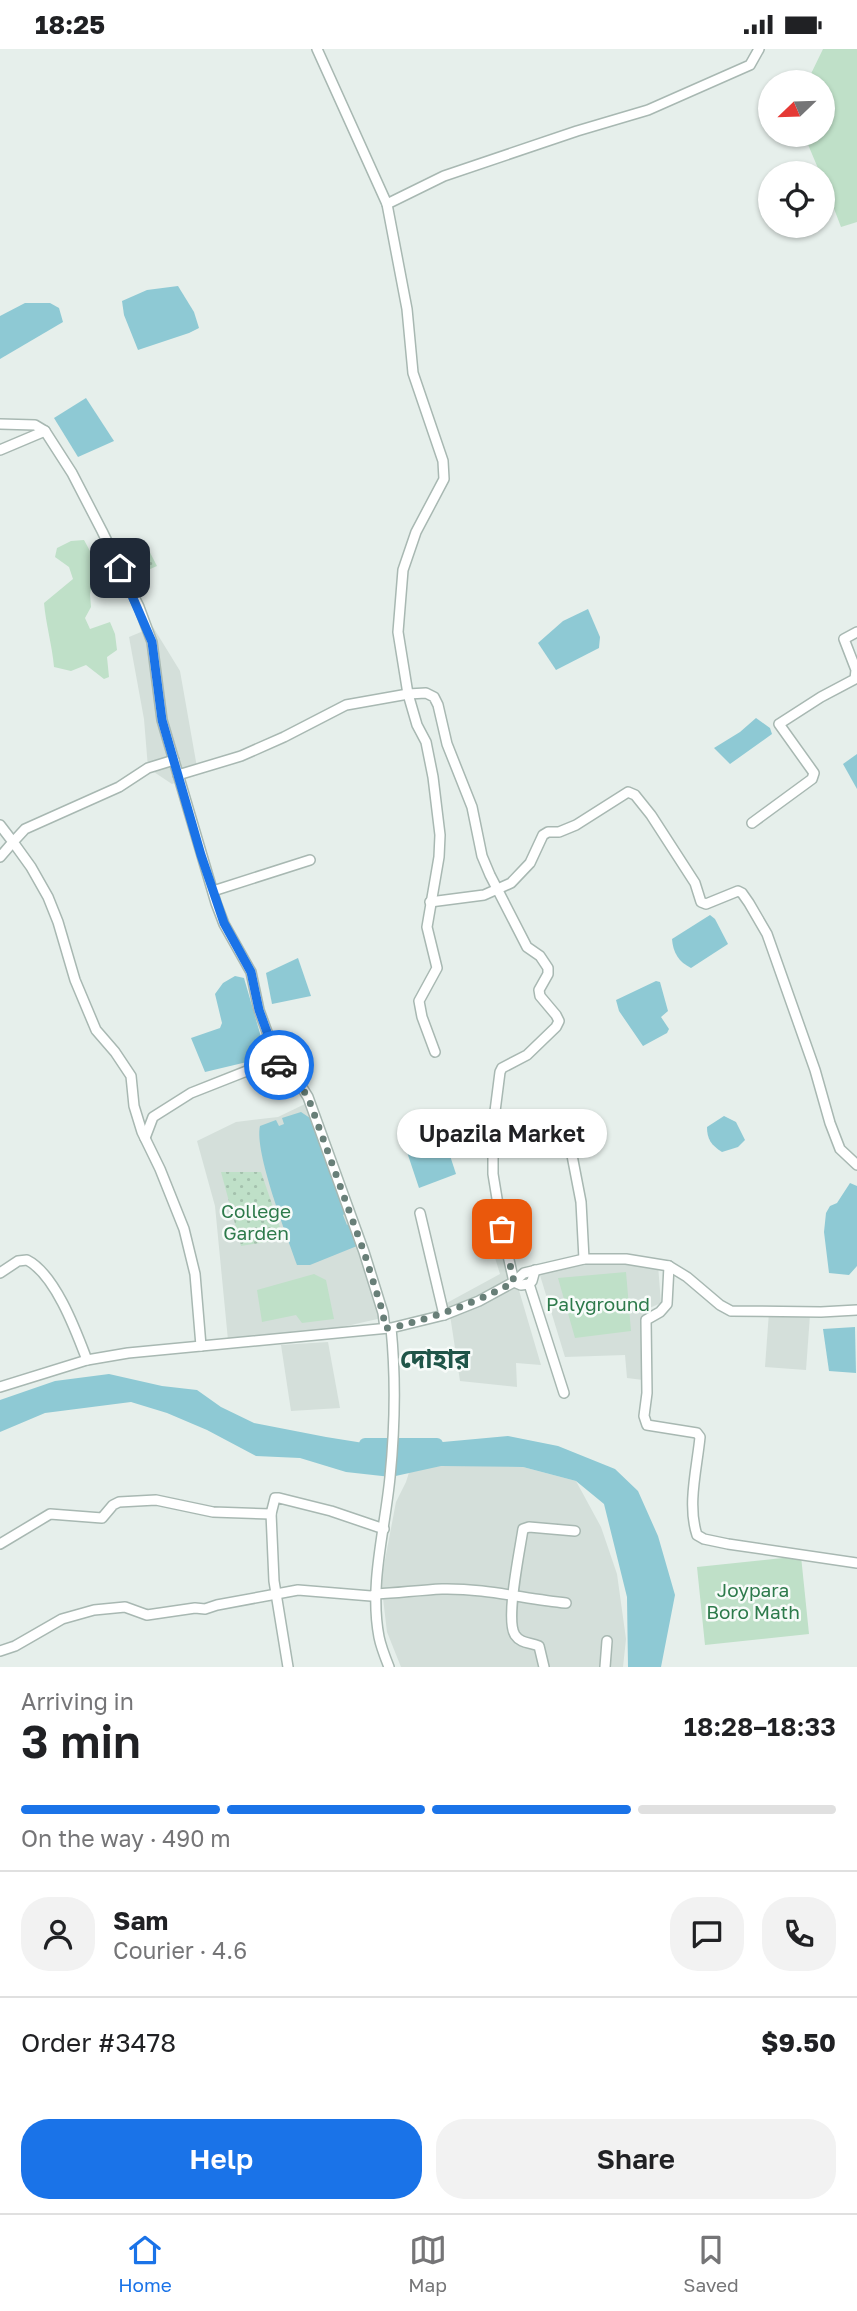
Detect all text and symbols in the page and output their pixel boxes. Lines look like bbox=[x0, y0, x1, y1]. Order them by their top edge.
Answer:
text: 18:25 bbox=[35, 9, 105, 40]
north arrow bbox=[758, 70, 835, 147]
map controls bbox=[758, 70, 835, 238]
button: locate bbox=[758, 161, 835, 238]
pin bbox=[90, 538, 150, 598]
icon: home bbox=[101, 549, 139, 587]
courier bbox=[244, 1030, 314, 1100]
icon: car bbox=[260, 1046, 298, 1084]
callout: Upazila Market bbox=[397, 1110, 607, 1159]
text: Upazila Market bbox=[419, 1119, 585, 1147]
park label: College Garden bbox=[221, 1199, 291, 1244]
pin bbox=[472, 1199, 532, 1259]
icon: bag bbox=[483, 1210, 521, 1248]
park label: Palyground bbox=[546, 1292, 650, 1315]
district label: দোহার bbox=[400, 1343, 470, 1374]
park label: Joypara Boro Math bbox=[706, 1578, 800, 1623]
text: Arriving in bbox=[21, 1687, 134, 1715]
text: 18:28–18:33 bbox=[684, 1711, 836, 1742]
text: 3 min bbox=[21, 1713, 141, 1768]
text: On the way · 490 m bbox=[21, 1824, 231, 1852]
button: person bbox=[21, 1897, 95, 1971]
button: chat bbox=[670, 1897, 744, 1971]
button: phone bbox=[762, 1897, 836, 1971]
text: Sam bbox=[113, 1905, 168, 1936]
text: Courier · 4.6 bbox=[113, 1936, 247, 1964]
text: Order #3478 bbox=[21, 2027, 176, 2058]
text: $9.50 bbox=[761, 2027, 836, 2058]
button: Help bbox=[21, 2119, 422, 2199]
button: Share bbox=[436, 2119, 836, 2199]
tab: Home bbox=[118, 2231, 172, 2296]
tab: Map bbox=[408, 2231, 447, 2296]
tab: Saved bbox=[683, 2231, 739, 2296]

